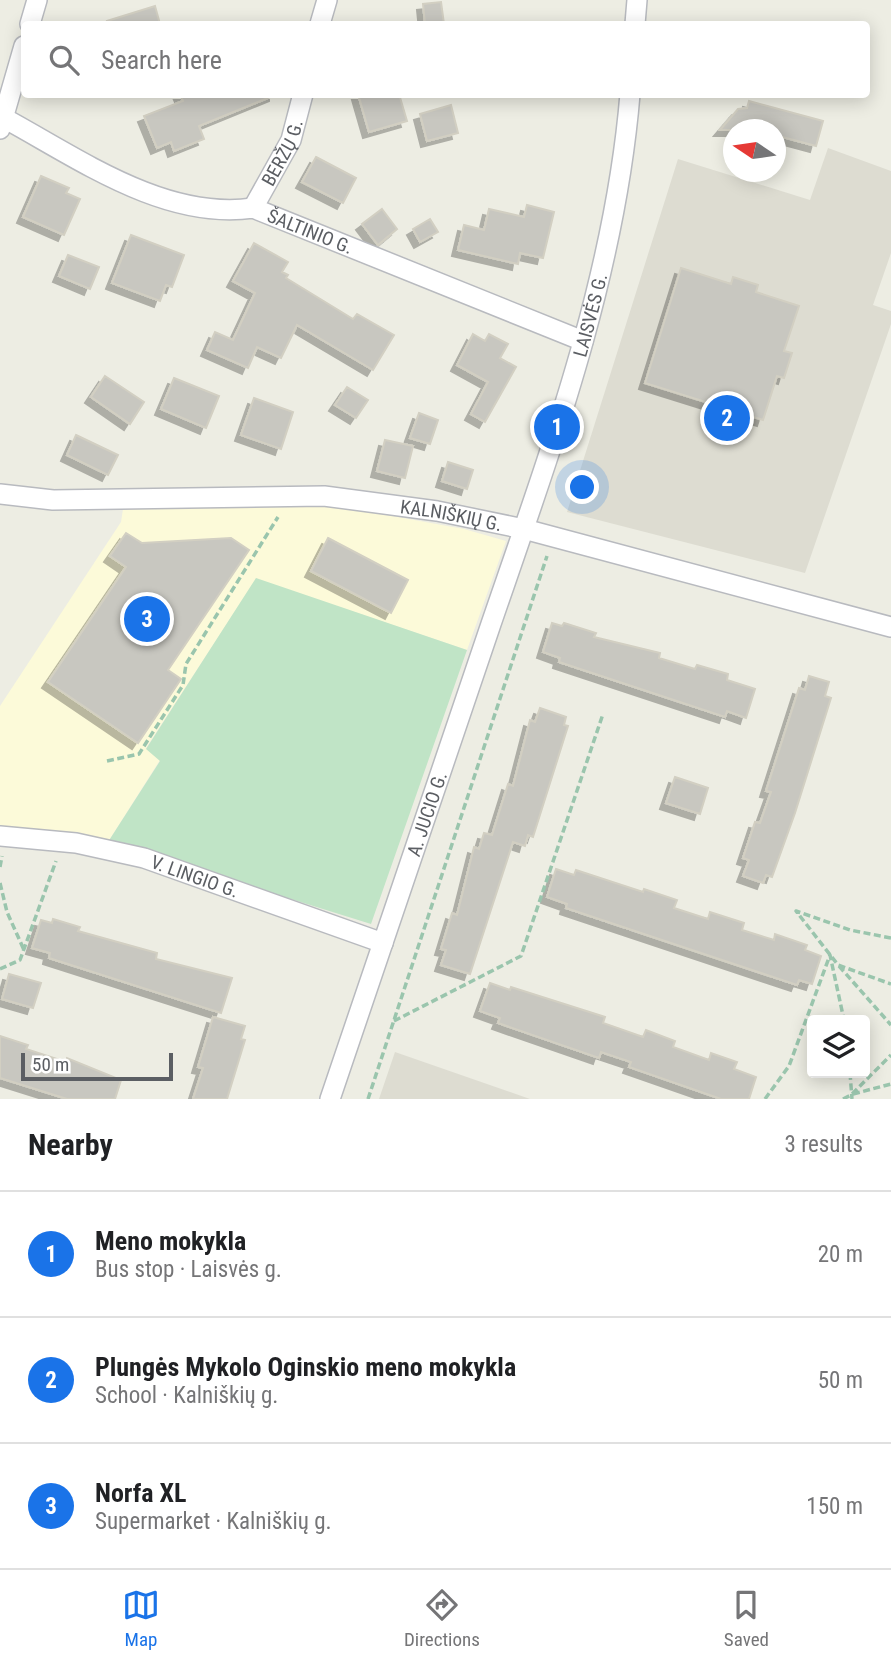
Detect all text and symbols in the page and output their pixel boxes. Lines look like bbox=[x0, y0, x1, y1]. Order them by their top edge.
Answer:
search box bbox=[21, 21, 870, 98]
icon: search bbox=[45, 41, 83, 79]
text: Search here bbox=[101, 45, 222, 75]
street label: BERŽŲ G. bbox=[257, 117, 308, 190]
north arrow bbox=[723, 119, 786, 182]
street label: ŠALTINIO G. bbox=[264, 204, 356, 259]
street label: LAISVĖS G. bbox=[568, 271, 612, 360]
pin: 2 bbox=[704, 392, 750, 444]
pin: 1 bbox=[534, 401, 580, 453]
your location bbox=[565, 470, 599, 504]
street label: KALNIŠKIŲ G. bbox=[399, 495, 504, 536]
pin: 3 bbox=[124, 593, 170, 645]
street label: A. JUCIO G. bbox=[402, 769, 452, 859]
street label: V. LINGIO G. bbox=[148, 850, 242, 903]
map controls bbox=[807, 1015, 870, 1078]
button: layers bbox=[807, 1015, 870, 1078]
scale bar bbox=[21, 1050, 173, 1082]
text: 50 m bbox=[32, 1053, 69, 1076]
text: Nearby bbox=[28, 1127, 113, 1162]
text: 3 results bbox=[785, 1131, 863, 1158]
text: Meno mokykla bbox=[95, 1226, 246, 1256]
text: 1 bbox=[45, 1241, 57, 1268]
text: 20 m bbox=[818, 1241, 863, 1268]
text: Bus stop · Laisvės g. bbox=[95, 1256, 282, 1283]
text: Plungės Mykolo Oginskio meno mokykla bbox=[95, 1352, 516, 1382]
text: 2 bbox=[45, 1367, 57, 1394]
text: 50 m bbox=[818, 1367, 863, 1394]
text: School · Kalniškių g. bbox=[95, 1382, 278, 1409]
text: Norfa XL bbox=[95, 1478, 186, 1508]
text: 3 bbox=[45, 1493, 57, 1520]
text: 150 m bbox=[806, 1493, 863, 1520]
text: Supermarket · Kalniškių g. bbox=[95, 1508, 332, 1535]
tab: Map bbox=[122, 1586, 160, 1651]
tab: Directions bbox=[404, 1586, 480, 1651]
tab: Saved bbox=[724, 1586, 769, 1651]

